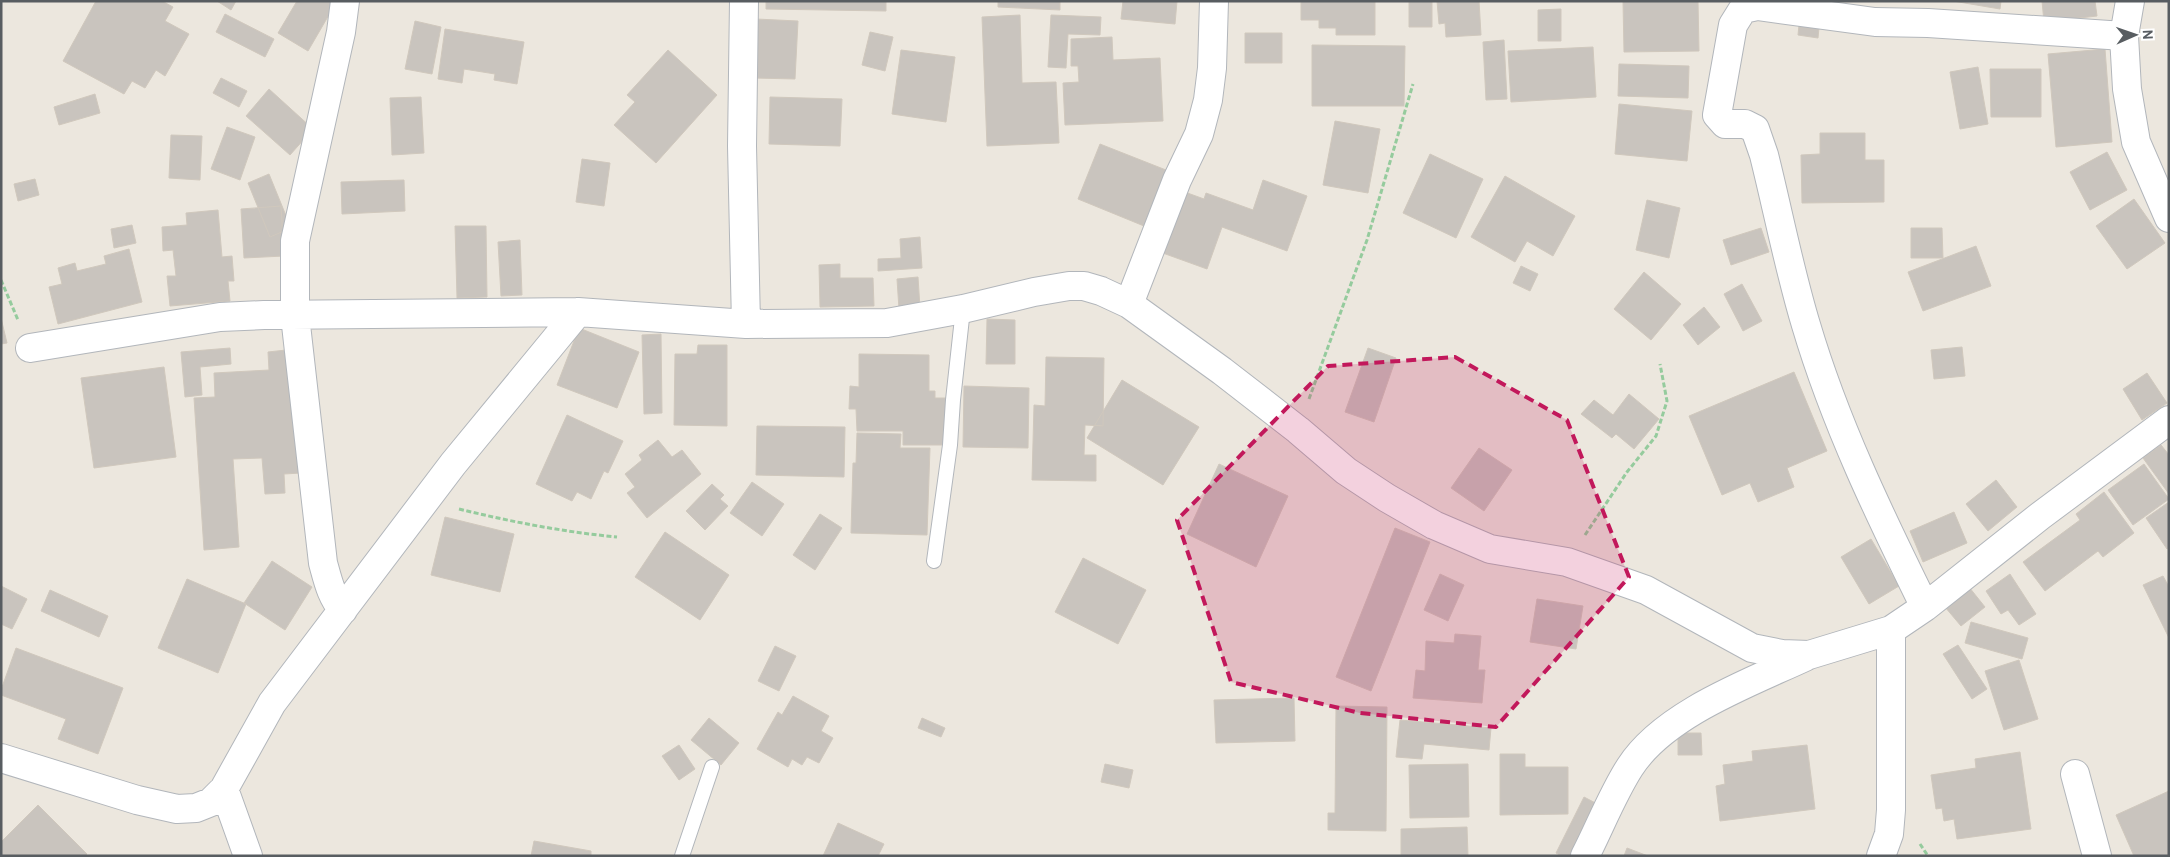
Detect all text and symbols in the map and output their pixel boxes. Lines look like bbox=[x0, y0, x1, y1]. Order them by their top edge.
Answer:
north arrow bbox=[2110, 10, 2160, 60]
text: N bbox=[2138, 29, 2155, 40]

